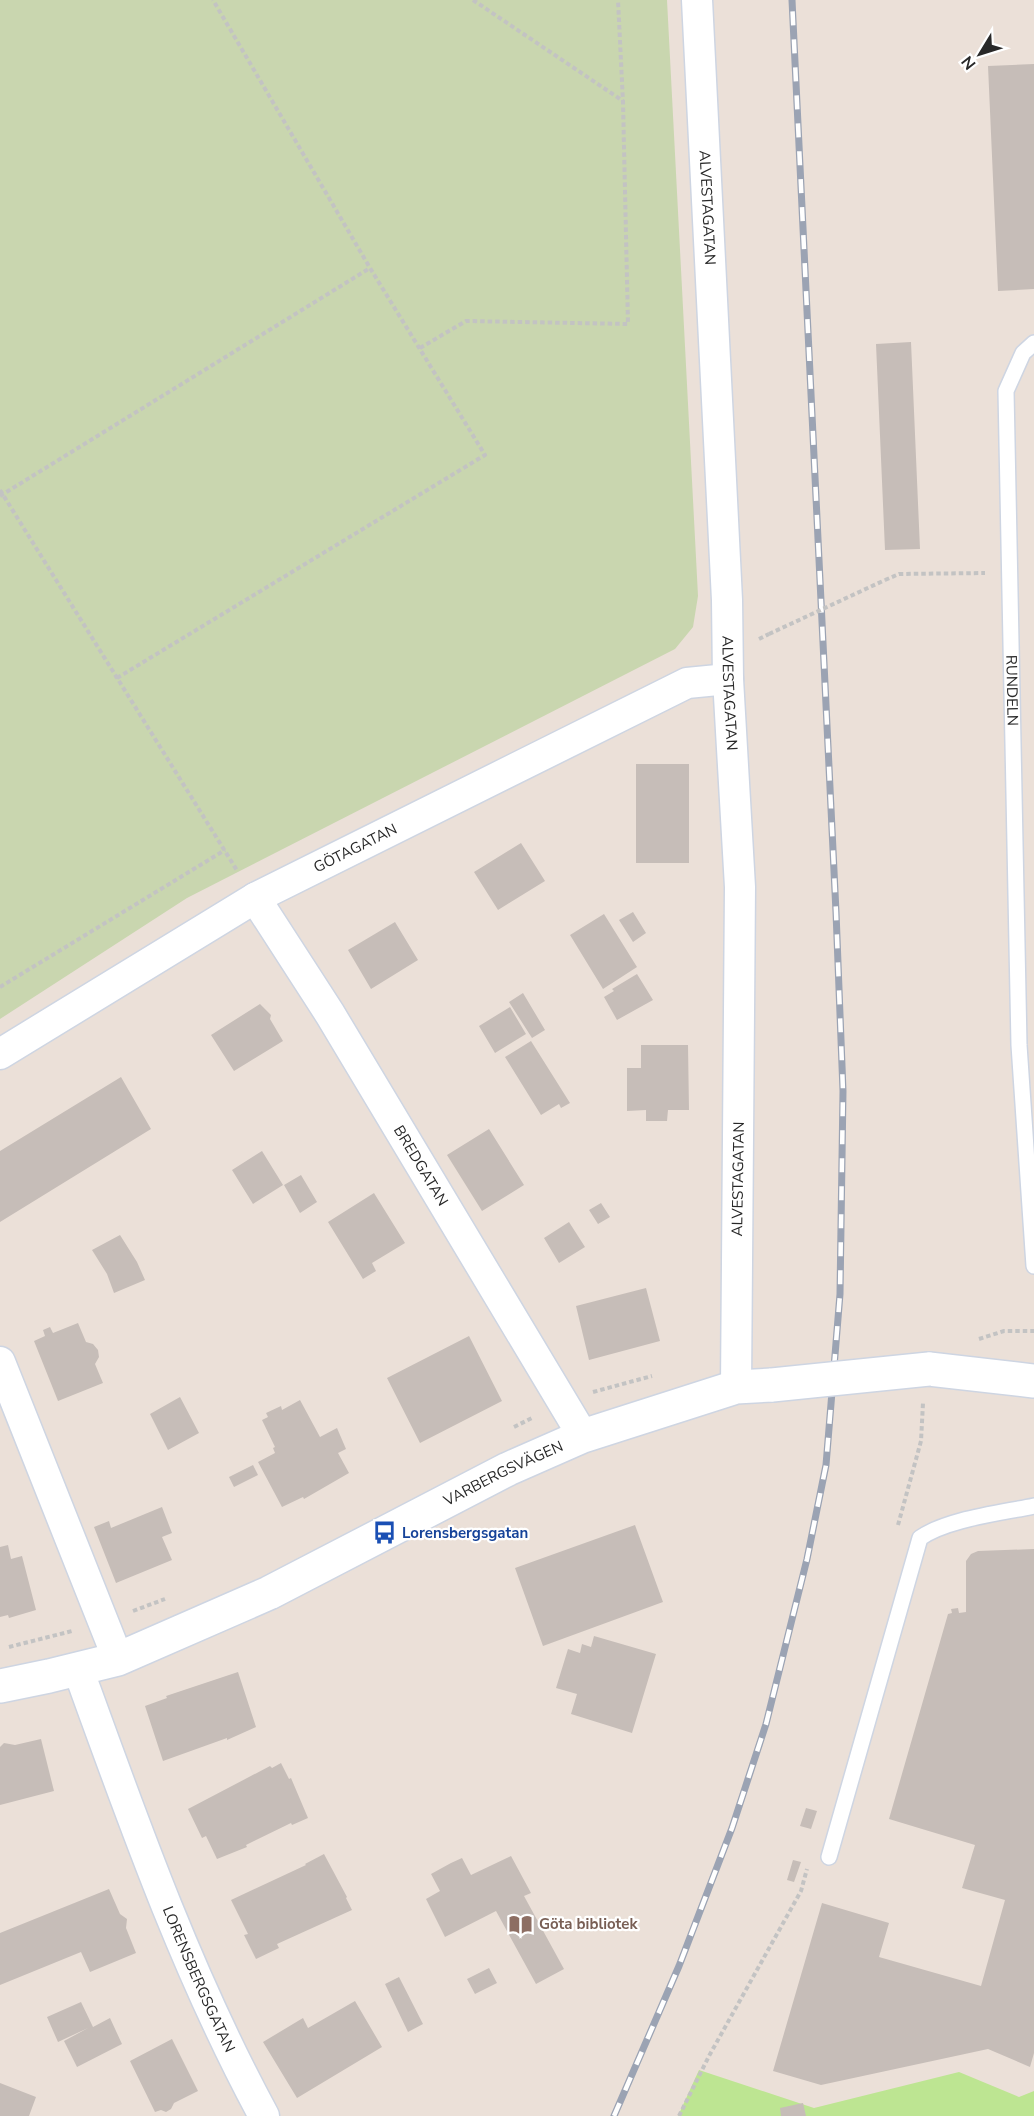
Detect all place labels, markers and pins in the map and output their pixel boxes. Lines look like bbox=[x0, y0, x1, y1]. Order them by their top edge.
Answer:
bus stop icon: Lorensbergsgatan bbox=[371, 1520, 397, 1546]
place label: Lorensbergsgatan bbox=[402, 1523, 528, 1543]
library icon: Göta bibliotek bbox=[508, 1911, 534, 1937]
place label: Göta bibliotek bbox=[539, 1914, 638, 1934]

